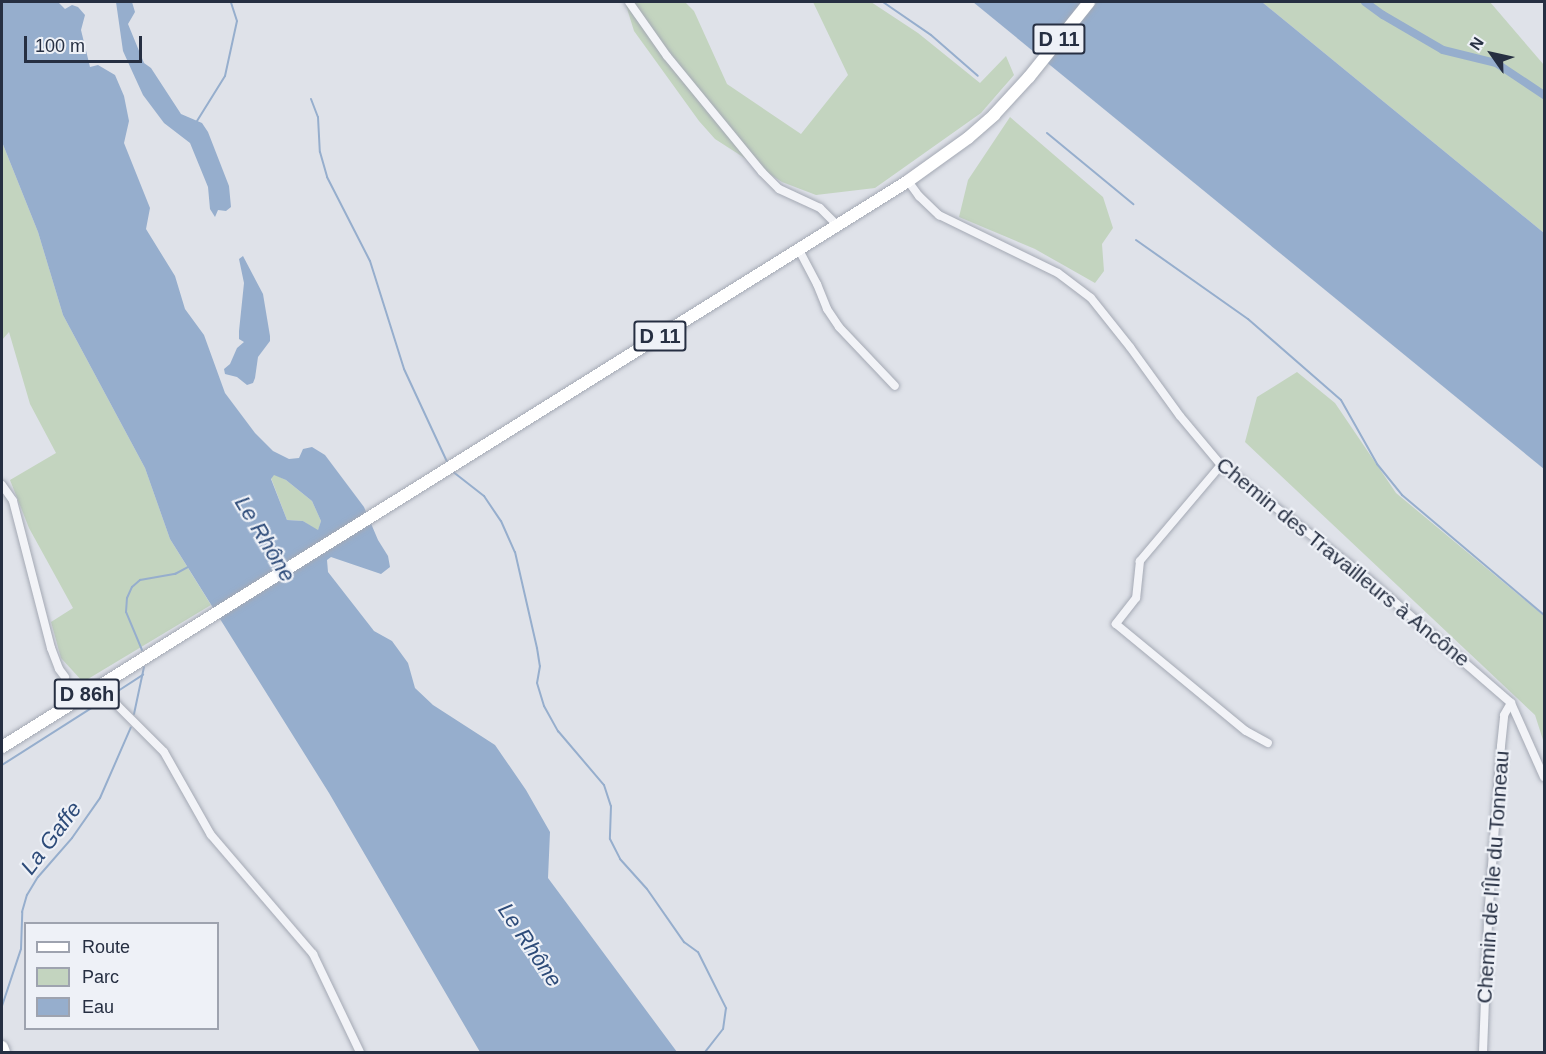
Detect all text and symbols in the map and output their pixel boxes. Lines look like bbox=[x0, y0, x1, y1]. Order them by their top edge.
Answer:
road number: D 11 bbox=[1032, 22, 1086, 56]
scale bar bbox=[27, 24, 146, 62]
north arrow bbox=[1462, 24, 1522, 84]
text: N bbox=[1466, 34, 1487, 53]
text: 100 m bbox=[35, 36, 85, 56]
road number: D 11 bbox=[633, 319, 687, 353]
street label: Chemin des Travailleurs à Ancône bbox=[1211, 451, 1475, 673]
water label: Le Rhône bbox=[229, 491, 301, 587]
road number: D 86h bbox=[52, 677, 122, 711]
street label: Chemin de l'Île du Tonneau bbox=[1472, 750, 1514, 1004]
water label: La Gaffe bbox=[15, 796, 87, 880]
water label: Le Rhône bbox=[492, 898, 568, 992]
legend bbox=[24, 922, 219, 1030]
text: Route bbox=[82, 937, 130, 957]
text: Parc bbox=[82, 967, 119, 987]
text: Eau bbox=[82, 997, 114, 1017]

